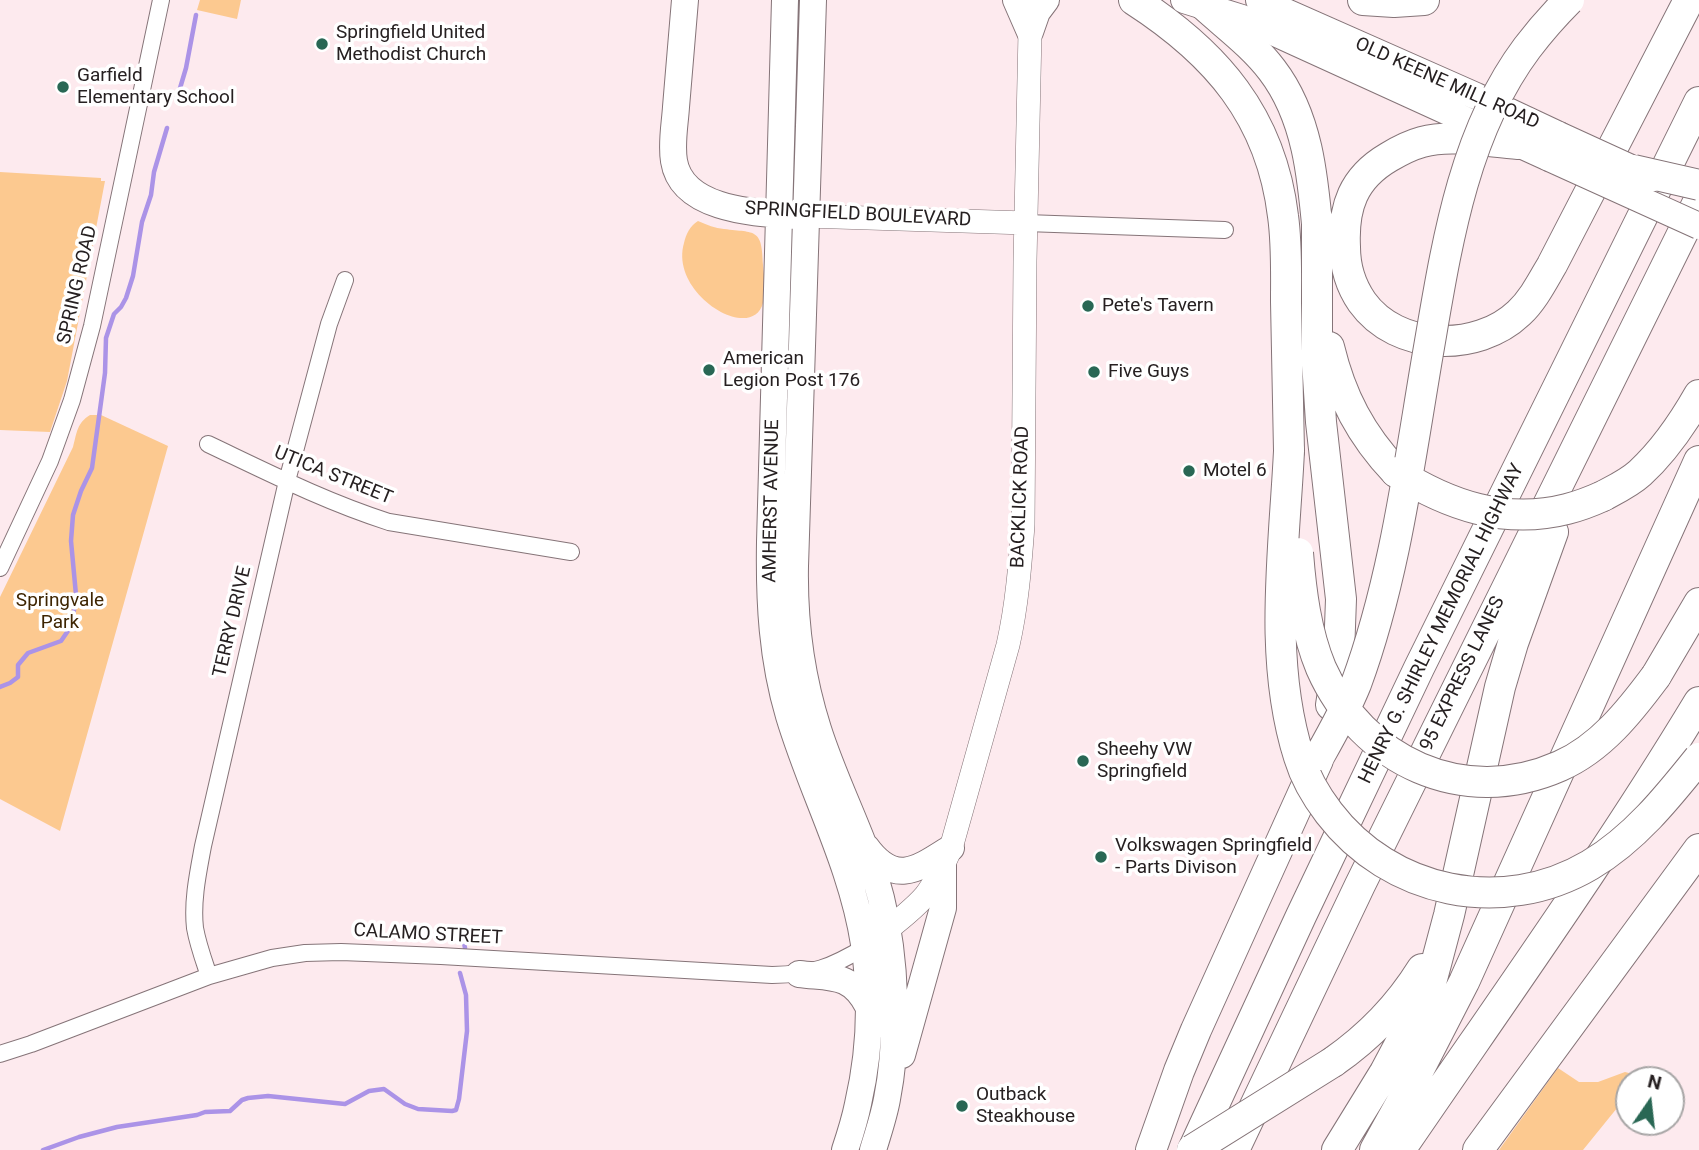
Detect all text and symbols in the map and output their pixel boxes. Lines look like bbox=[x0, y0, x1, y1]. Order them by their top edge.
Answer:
place label: Springfield United Methodist Church bbox=[336, 22, 486, 66]
street label: OLD KEENE MILL ROAD bbox=[1351, 33, 1543, 135]
marker: Springfield United Methodist Church bbox=[314, 36, 330, 52]
place label: Garfield Elementary School bbox=[77, 65, 235, 109]
marker: Garfield Elementary School bbox=[55, 79, 71, 95]
street label: SPRINGFIELD BOULEVARD bbox=[744, 198, 972, 232]
street label: SPRING ROAD bbox=[53, 224, 103, 346]
place label: Pete's Tavern bbox=[1102, 295, 1214, 317]
marker: Pete's Tavern bbox=[1080, 298, 1096, 314]
place label: American Legion Post 176 bbox=[723, 348, 860, 392]
place label: Five Guys bbox=[1108, 361, 1189, 383]
marker: American Legion Post 176 bbox=[701, 362, 717, 378]
marker: Five Guys bbox=[1086, 364, 1102, 380]
street label: AMHERST AVENUE bbox=[759, 419, 785, 583]
street label: BACKLICK ROAD bbox=[1007, 426, 1035, 568]
street label: UTICA STREET bbox=[270, 442, 396, 510]
place label: Motel 6 bbox=[1203, 460, 1267, 482]
street label: HENRY G. SHIRLEY MEMORIAL HIGHWAY bbox=[1354, 460, 1530, 788]
marker: Motel 6 bbox=[1181, 463, 1197, 479]
street label: TERRY DRIVE bbox=[209, 564, 257, 680]
park label: Springvale Park bbox=[16, 590, 104, 634]
street label: 95 EXPRESS LANES bbox=[1416, 593, 1510, 755]
place label: Sheehy VW Springfield bbox=[1097, 739, 1192, 783]
marker: Sheehy VW Springfield bbox=[1075, 753, 1091, 769]
place label: Volkswagen Springfield - Parts Divison bbox=[1115, 835, 1312, 879]
marker: Volkswagen Springfield - Parts Divison bbox=[1093, 849, 1109, 865]
street label: CALAMO STREET bbox=[353, 920, 503, 950]
north arrow bbox=[1615, 1066, 1685, 1136]
text: N bbox=[1645, 1069, 1664, 1095]
place label: Outback Steakhouse bbox=[976, 1084, 1075, 1128]
marker: Outback Steakhouse bbox=[954, 1098, 970, 1114]

